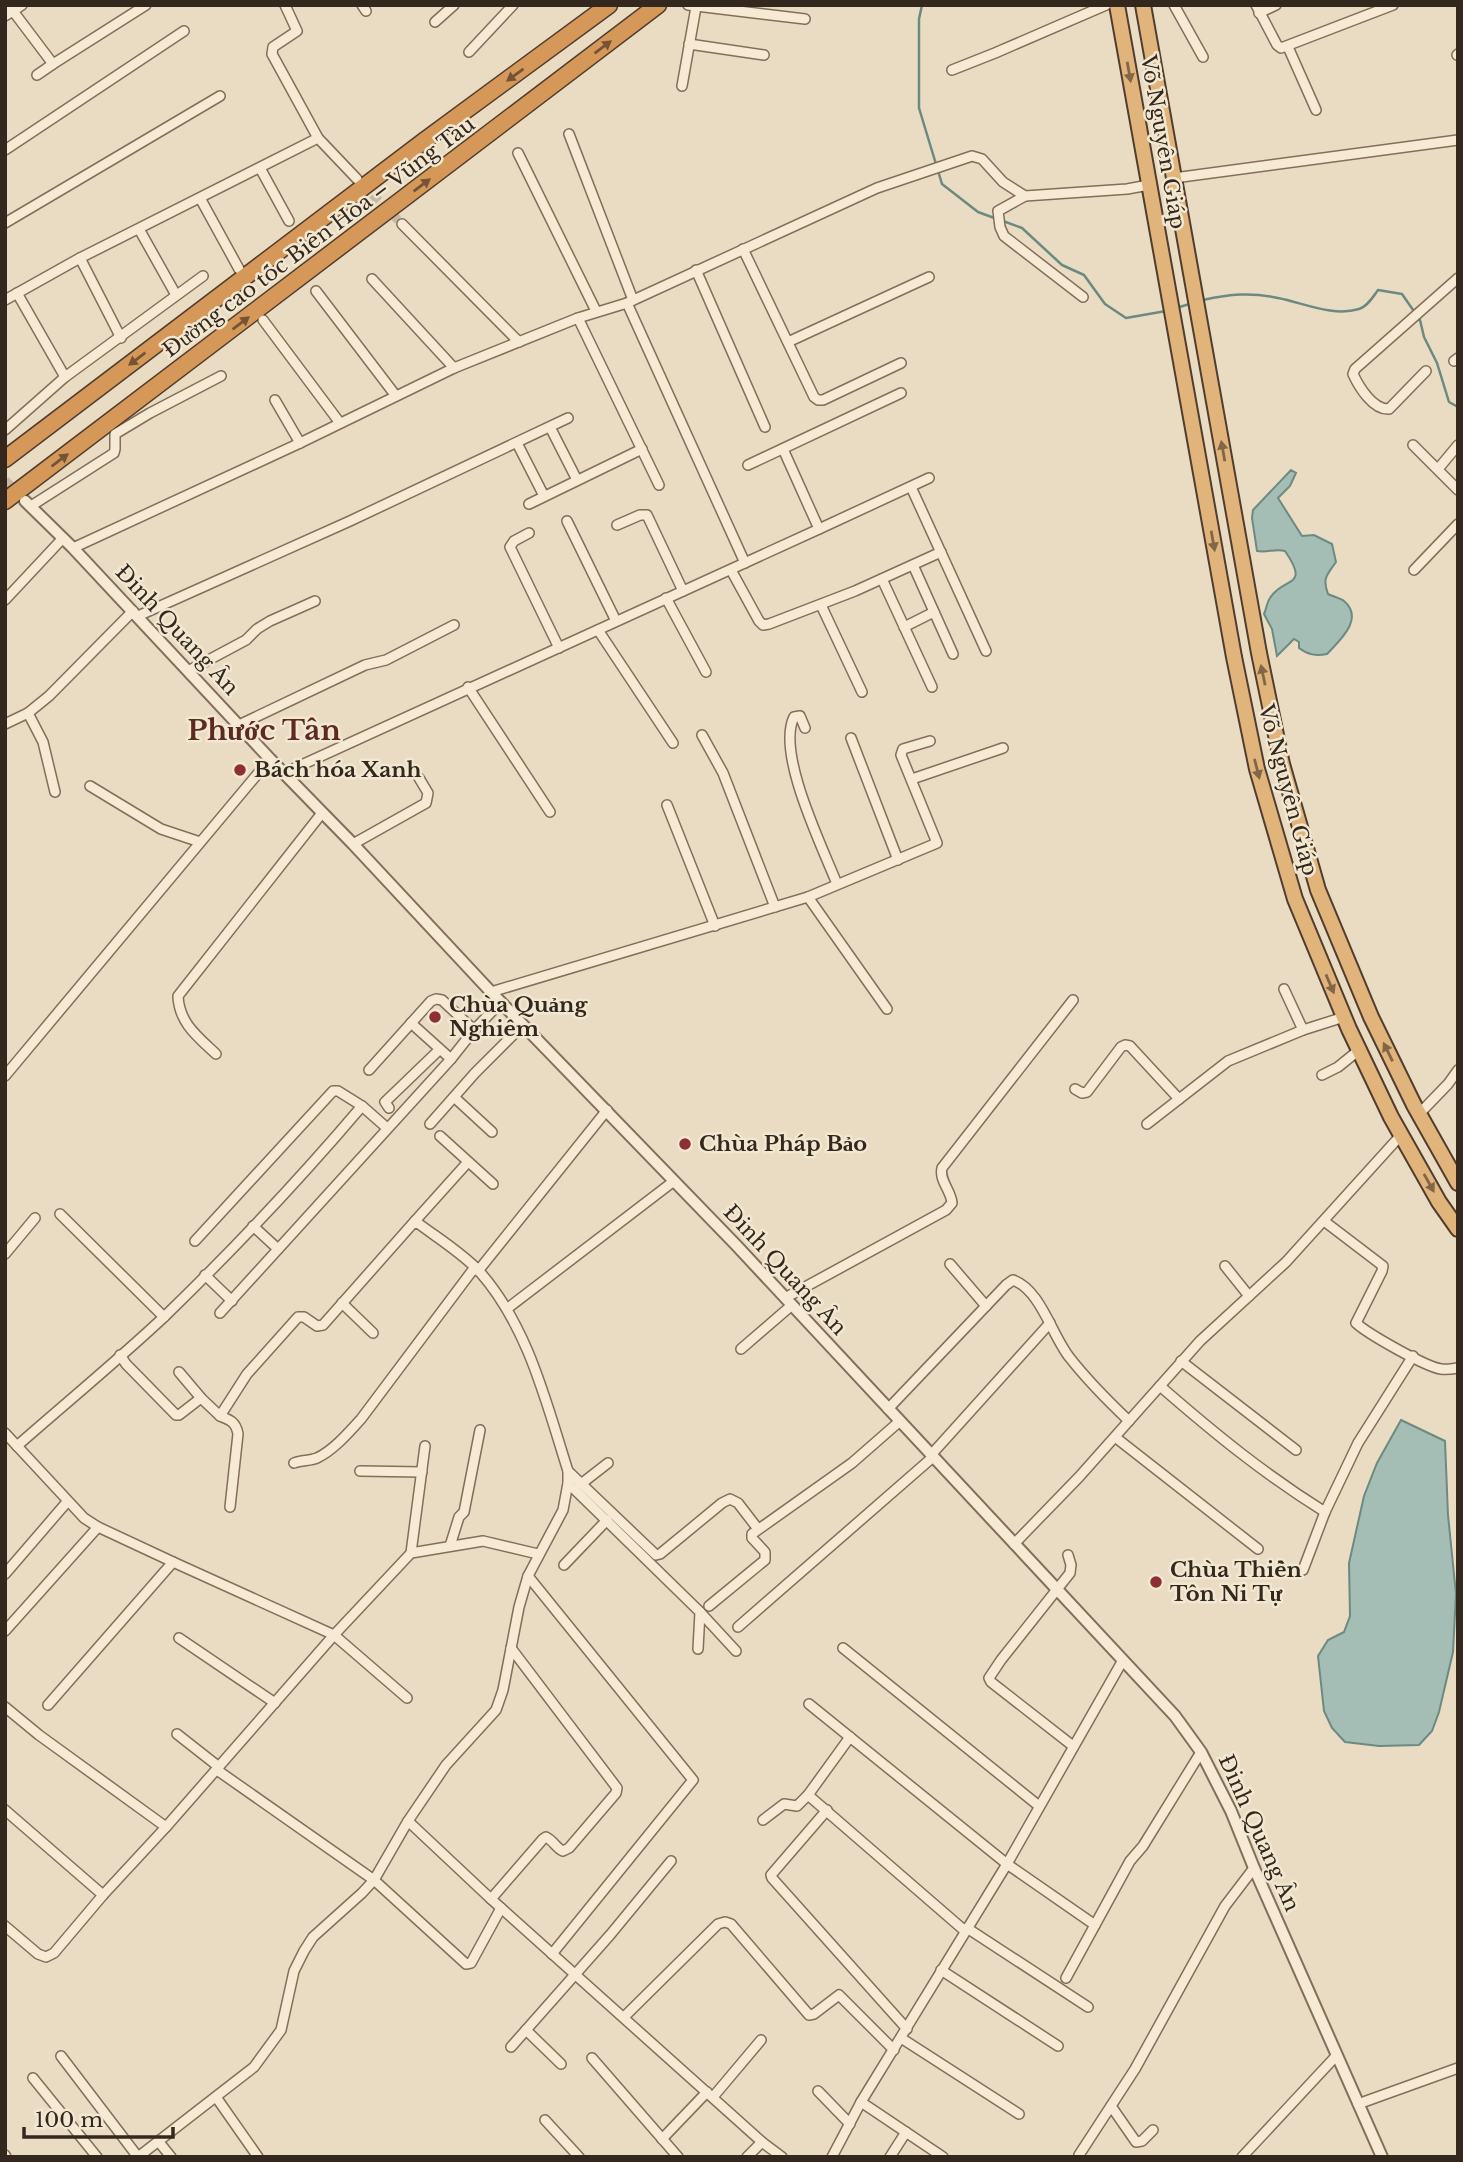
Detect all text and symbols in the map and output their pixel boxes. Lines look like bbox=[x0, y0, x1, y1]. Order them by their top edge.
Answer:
one-way arrow bbox=[594, 40, 612, 54]
street label: Võ Nguyên Giáp bbox=[1135, 52, 1191, 231]
one-way arrow bbox=[1124, 62, 1135, 84]
one-way arrow bbox=[506, 67, 524, 81]
street label: Đường cao tốc Biên Hòa – Vũng Tàu bbox=[158, 111, 480, 363]
one-way arrow bbox=[413, 178, 431, 192]
one-way arrow bbox=[232, 316, 250, 330]
one-way arrow bbox=[129, 351, 147, 366]
one-way arrow bbox=[1217, 440, 1228, 462]
one-way arrow bbox=[50, 453, 68, 468]
one-way arrow bbox=[1208, 530, 1219, 552]
street label: Đinh Quang Ân bbox=[110, 559, 244, 701]
one-way arrow bbox=[1258, 664, 1269, 686]
street label: Võ Nguyên Giáp bbox=[1252, 701, 1323, 878]
district label: Phước Tân bbox=[187, 713, 341, 748]
place label: Bách hóa Xanh bbox=[254, 757, 421, 783]
one-way arrow bbox=[1252, 758, 1263, 780]
marker: Bách hóa Xanh bbox=[232, 762, 248, 778]
one-way arrow bbox=[1324, 974, 1336, 994]
place label: Chùa Quảng Nghiêm bbox=[449, 992, 588, 1042]
marker: Chùa Quảng Nghiêm bbox=[427, 1009, 443, 1025]
one-way arrow bbox=[1383, 1042, 1394, 1062]
place label: Chùa Pháp Bảo bbox=[699, 1131, 867, 1157]
marker: Chùa Pháp Bảo bbox=[677, 1136, 693, 1152]
one-way arrow bbox=[1423, 1173, 1435, 1193]
street label: Đinh Quang Ân bbox=[718, 1199, 852, 1341]
place label: Chùa Thiền Tôn Ni Tự bbox=[1170, 1557, 1302, 1607]
marker: Chùa Thiền Tôn Ni Tự bbox=[1148, 1574, 1164, 1590]
street label: Đinh Quang Ân bbox=[1213, 1751, 1305, 1915]
scale bar bbox=[24, 2096, 173, 2140]
text: 100 m bbox=[35, 2107, 103, 2133]

